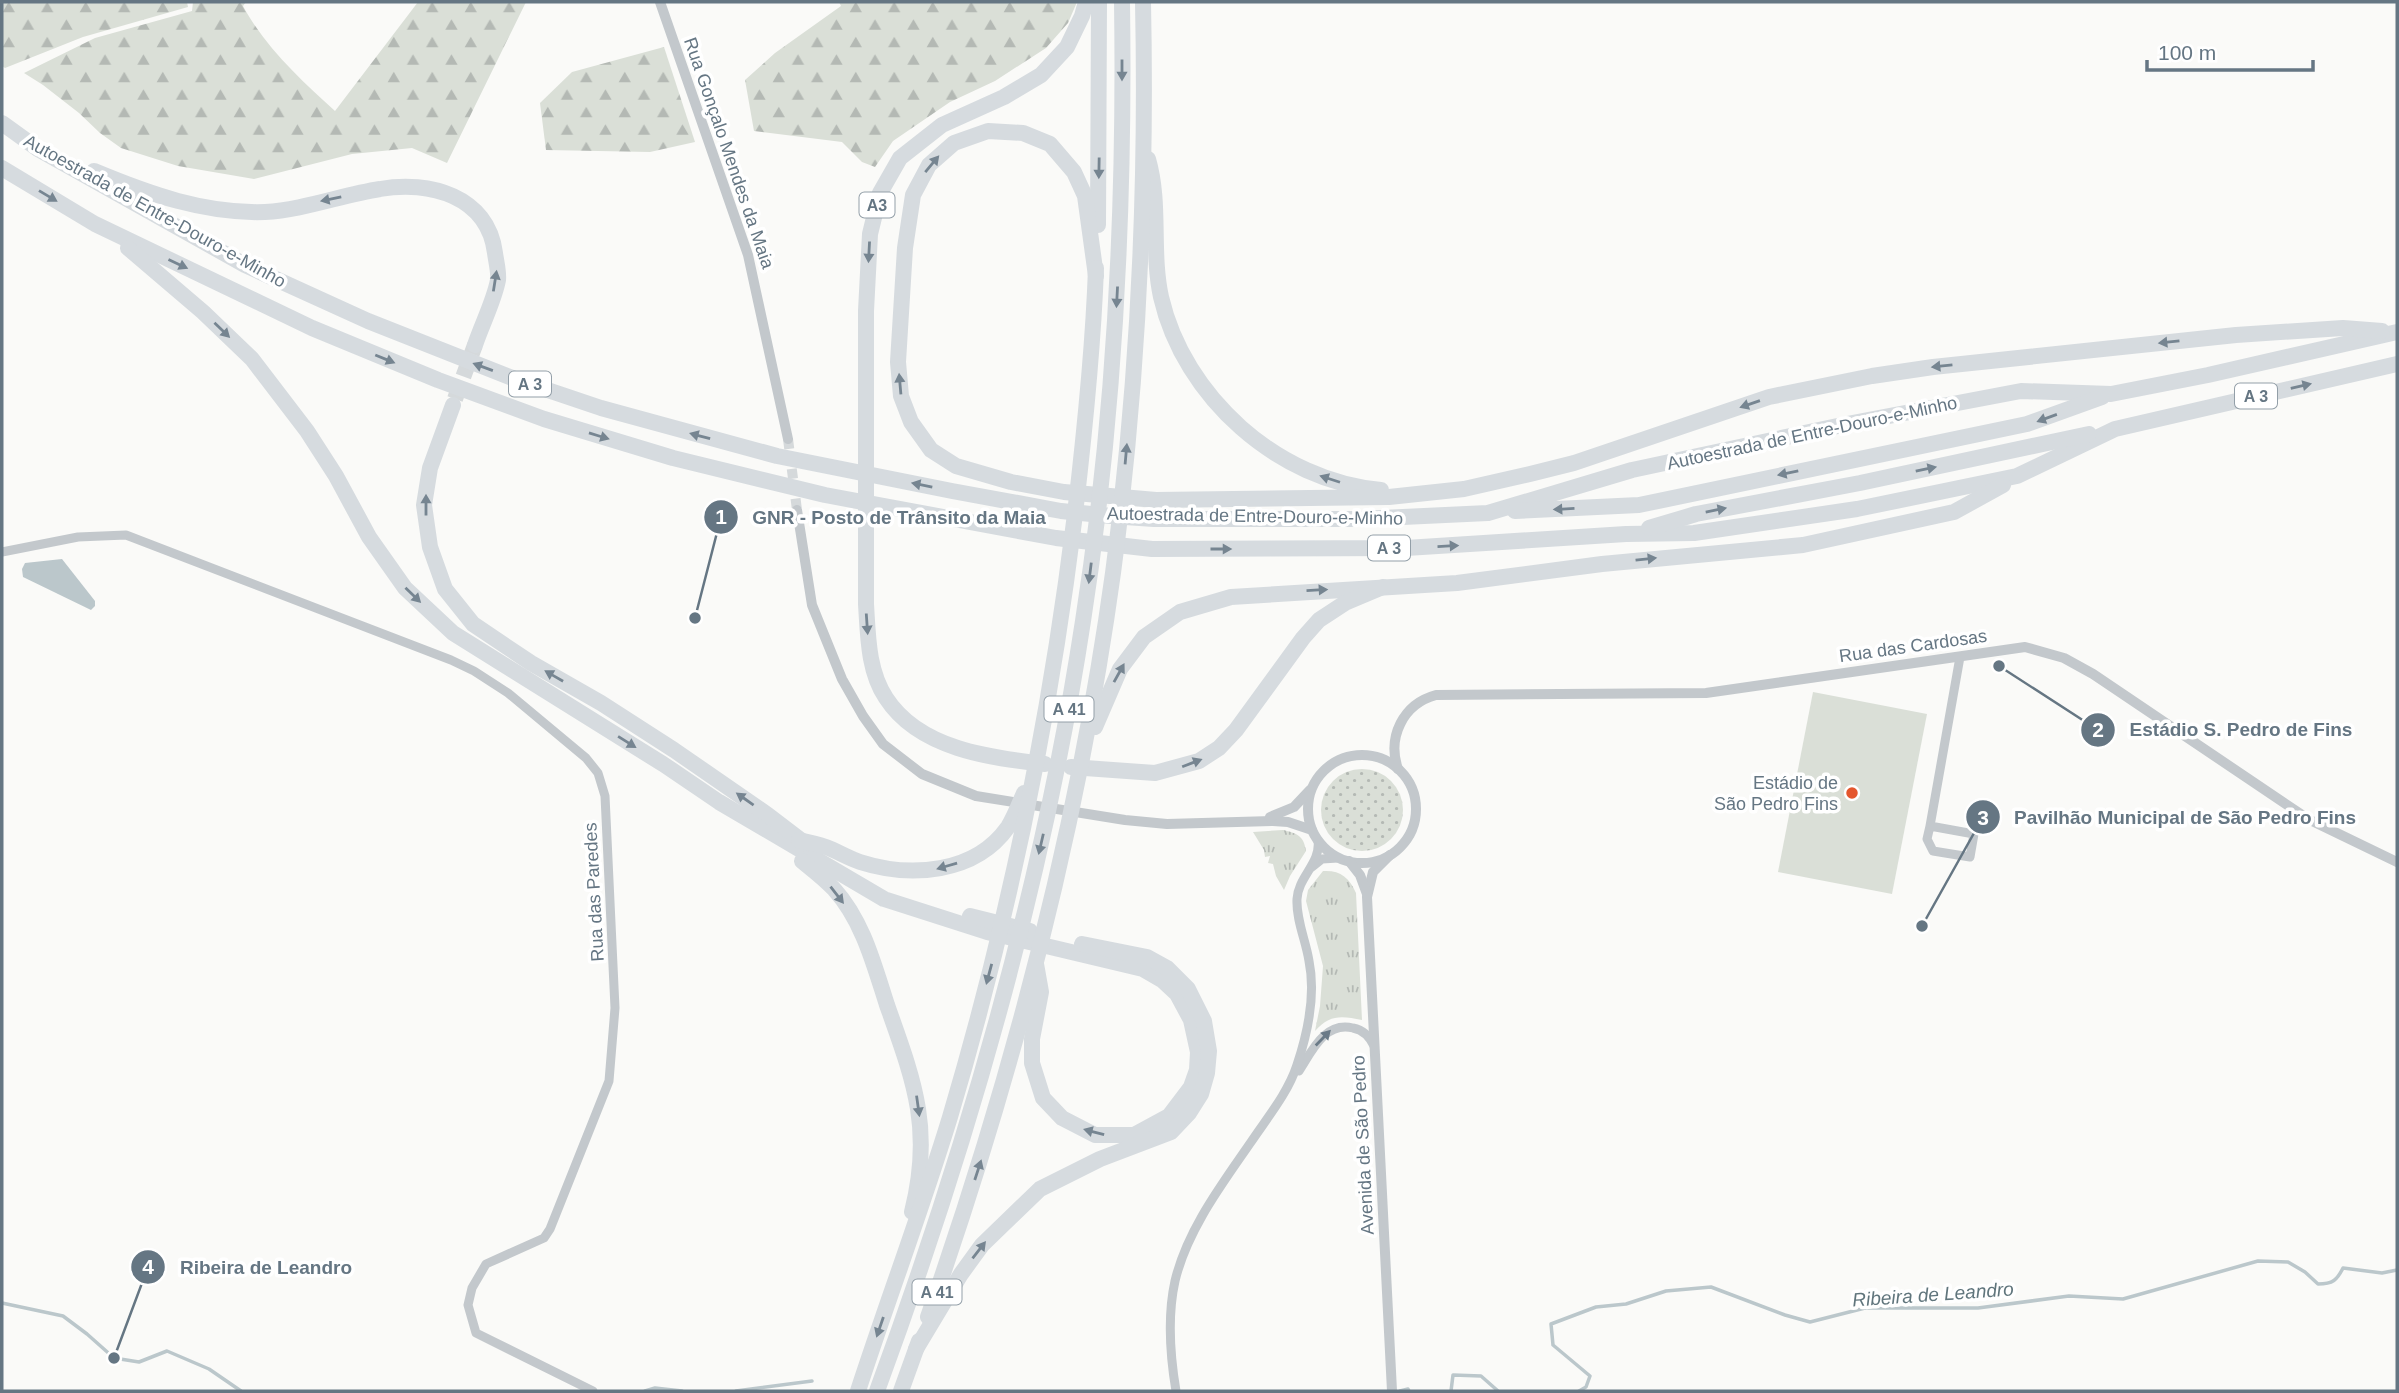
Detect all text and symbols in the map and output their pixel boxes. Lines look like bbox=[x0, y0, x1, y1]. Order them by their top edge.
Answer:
scale bar bbox=[2147, 28, 2313, 72]
street label: Rua Gonçalo Mendes da Maia bbox=[680, 35, 778, 272]
text: 100 m bbox=[2158, 41, 2216, 64]
one-way arrow bbox=[1116, 59, 1128, 81]
street label: Autoestrada de Entre-Douro-e-Minho bbox=[21, 130, 289, 292]
one-way arrow bbox=[925, 155, 940, 173]
one-way arrow bbox=[1093, 157, 1105, 179]
one-way arrow bbox=[39, 190, 58, 202]
road number: A3 bbox=[860, 192, 894, 218]
one-way arrow bbox=[320, 194, 342, 205]
one-way arrow bbox=[864, 241, 875, 263]
one-way arrow bbox=[168, 259, 188, 270]
one-way arrow bbox=[490, 269, 501, 291]
one-way arrow bbox=[1111, 287, 1122, 309]
one-way arrow bbox=[213, 322, 230, 338]
one-way arrow bbox=[2157, 337, 2179, 348]
one-way arrow bbox=[375, 354, 396, 365]
one-way arrow bbox=[1931, 361, 1953, 372]
one-way arrow bbox=[472, 362, 493, 373]
road number: A 3 bbox=[509, 372, 551, 396]
one-way arrow bbox=[894, 373, 905, 395]
one-way arrow bbox=[2290, 380, 2312, 391]
road number: A 3 bbox=[2235, 384, 2277, 408]
street label: Autoestrada de Entre-Douro-e-Minho bbox=[1665, 392, 1959, 474]
one-way arrow bbox=[1739, 399, 1760, 409]
one-way arrow bbox=[2036, 412, 2057, 423]
one-way arrow bbox=[688, 430, 710, 441]
one-way arrow bbox=[589, 432, 610, 442]
one-way arrow bbox=[1121, 442, 1132, 464]
one-way arrow bbox=[1915, 463, 1937, 474]
one-way arrow bbox=[1777, 468, 1799, 479]
one-way arrow bbox=[1319, 473, 1340, 484]
one-way arrow bbox=[911, 480, 933, 491]
one-way arrow bbox=[420, 494, 432, 516]
callout: GNR - Posto de Trânsito da Maia bbox=[703, 497, 1060, 537]
street label: Autoestrada de Entre-Douro-e-Minho bbox=[1107, 503, 1403, 529]
one-way arrow bbox=[1553, 503, 1575, 514]
text: 1 bbox=[715, 505, 727, 528]
one-way arrow bbox=[1705, 505, 1727, 516]
text: GNR - Posto de Trânsito da Maia bbox=[752, 507, 1046, 528]
road number: A 3 bbox=[1368, 536, 1410, 561]
one-way arrow bbox=[1437, 540, 1459, 551]
one-way arrow bbox=[1210, 543, 1232, 555]
one-way arrow bbox=[1635, 553, 1657, 564]
one-way arrow bbox=[1084, 562, 1095, 584]
one-way arrow bbox=[1306, 585, 1328, 596]
one-way arrow bbox=[404, 586, 421, 602]
one-way arrow bbox=[862, 614, 873, 636]
street label: Rua das Cardosas bbox=[1838, 626, 1988, 666]
one-way arrow bbox=[1113, 664, 1125, 683]
one-way arrow bbox=[544, 670, 563, 682]
road number: A 41 bbox=[1044, 696, 1094, 722]
callout: Estádio S. Pedro de Fins bbox=[2081, 710, 2366, 750]
text: 2 bbox=[2092, 718, 2104, 741]
text: Estádio S. Pedro de Fins bbox=[2130, 719, 2352, 740]
one-way arrow bbox=[617, 735, 636, 748]
one-way arrow bbox=[1181, 757, 1202, 768]
place label: Estádio de São Pedro Fins bbox=[1714, 773, 1838, 814]
marker: Estádio de São Pedro Fins bbox=[1844, 785, 1860, 801]
one-way arrow bbox=[736, 792, 754, 806]
callout: Pavilhão Municipal de São Pedro Fins bbox=[1965, 797, 2370, 837]
text: 3 bbox=[1977, 806, 1989, 829]
text: Pavilhão Municipal de São Pedro Fins bbox=[2014, 807, 2356, 828]
street label: Rua das Paredes bbox=[580, 822, 608, 962]
one-way arrow bbox=[1035, 834, 1046, 856]
one-way arrow bbox=[936, 861, 958, 872]
one-way arrow bbox=[830, 886, 844, 904]
one-way arrow bbox=[983, 963, 994, 985]
one-way arrow bbox=[1315, 1030, 1331, 1047]
street label: Avenida de São Pedro bbox=[1348, 1055, 1378, 1235]
one-way arrow bbox=[913, 1095, 924, 1117]
one-way arrow bbox=[1083, 1126, 1105, 1137]
one-way arrow bbox=[973, 1159, 983, 1180]
one-way arrow bbox=[972, 1241, 986, 1259]
callout: Ribeira de Leandro bbox=[131, 1247, 366, 1287]
text: 4 bbox=[142, 1255, 154, 1278]
text: Ribeira de Leandro bbox=[180, 1257, 352, 1278]
water label: Ribeira de Leandro bbox=[1852, 1278, 2014, 1311]
road number: A 41 bbox=[912, 1280, 962, 1304]
one-way arrow bbox=[874, 1316, 885, 1337]

